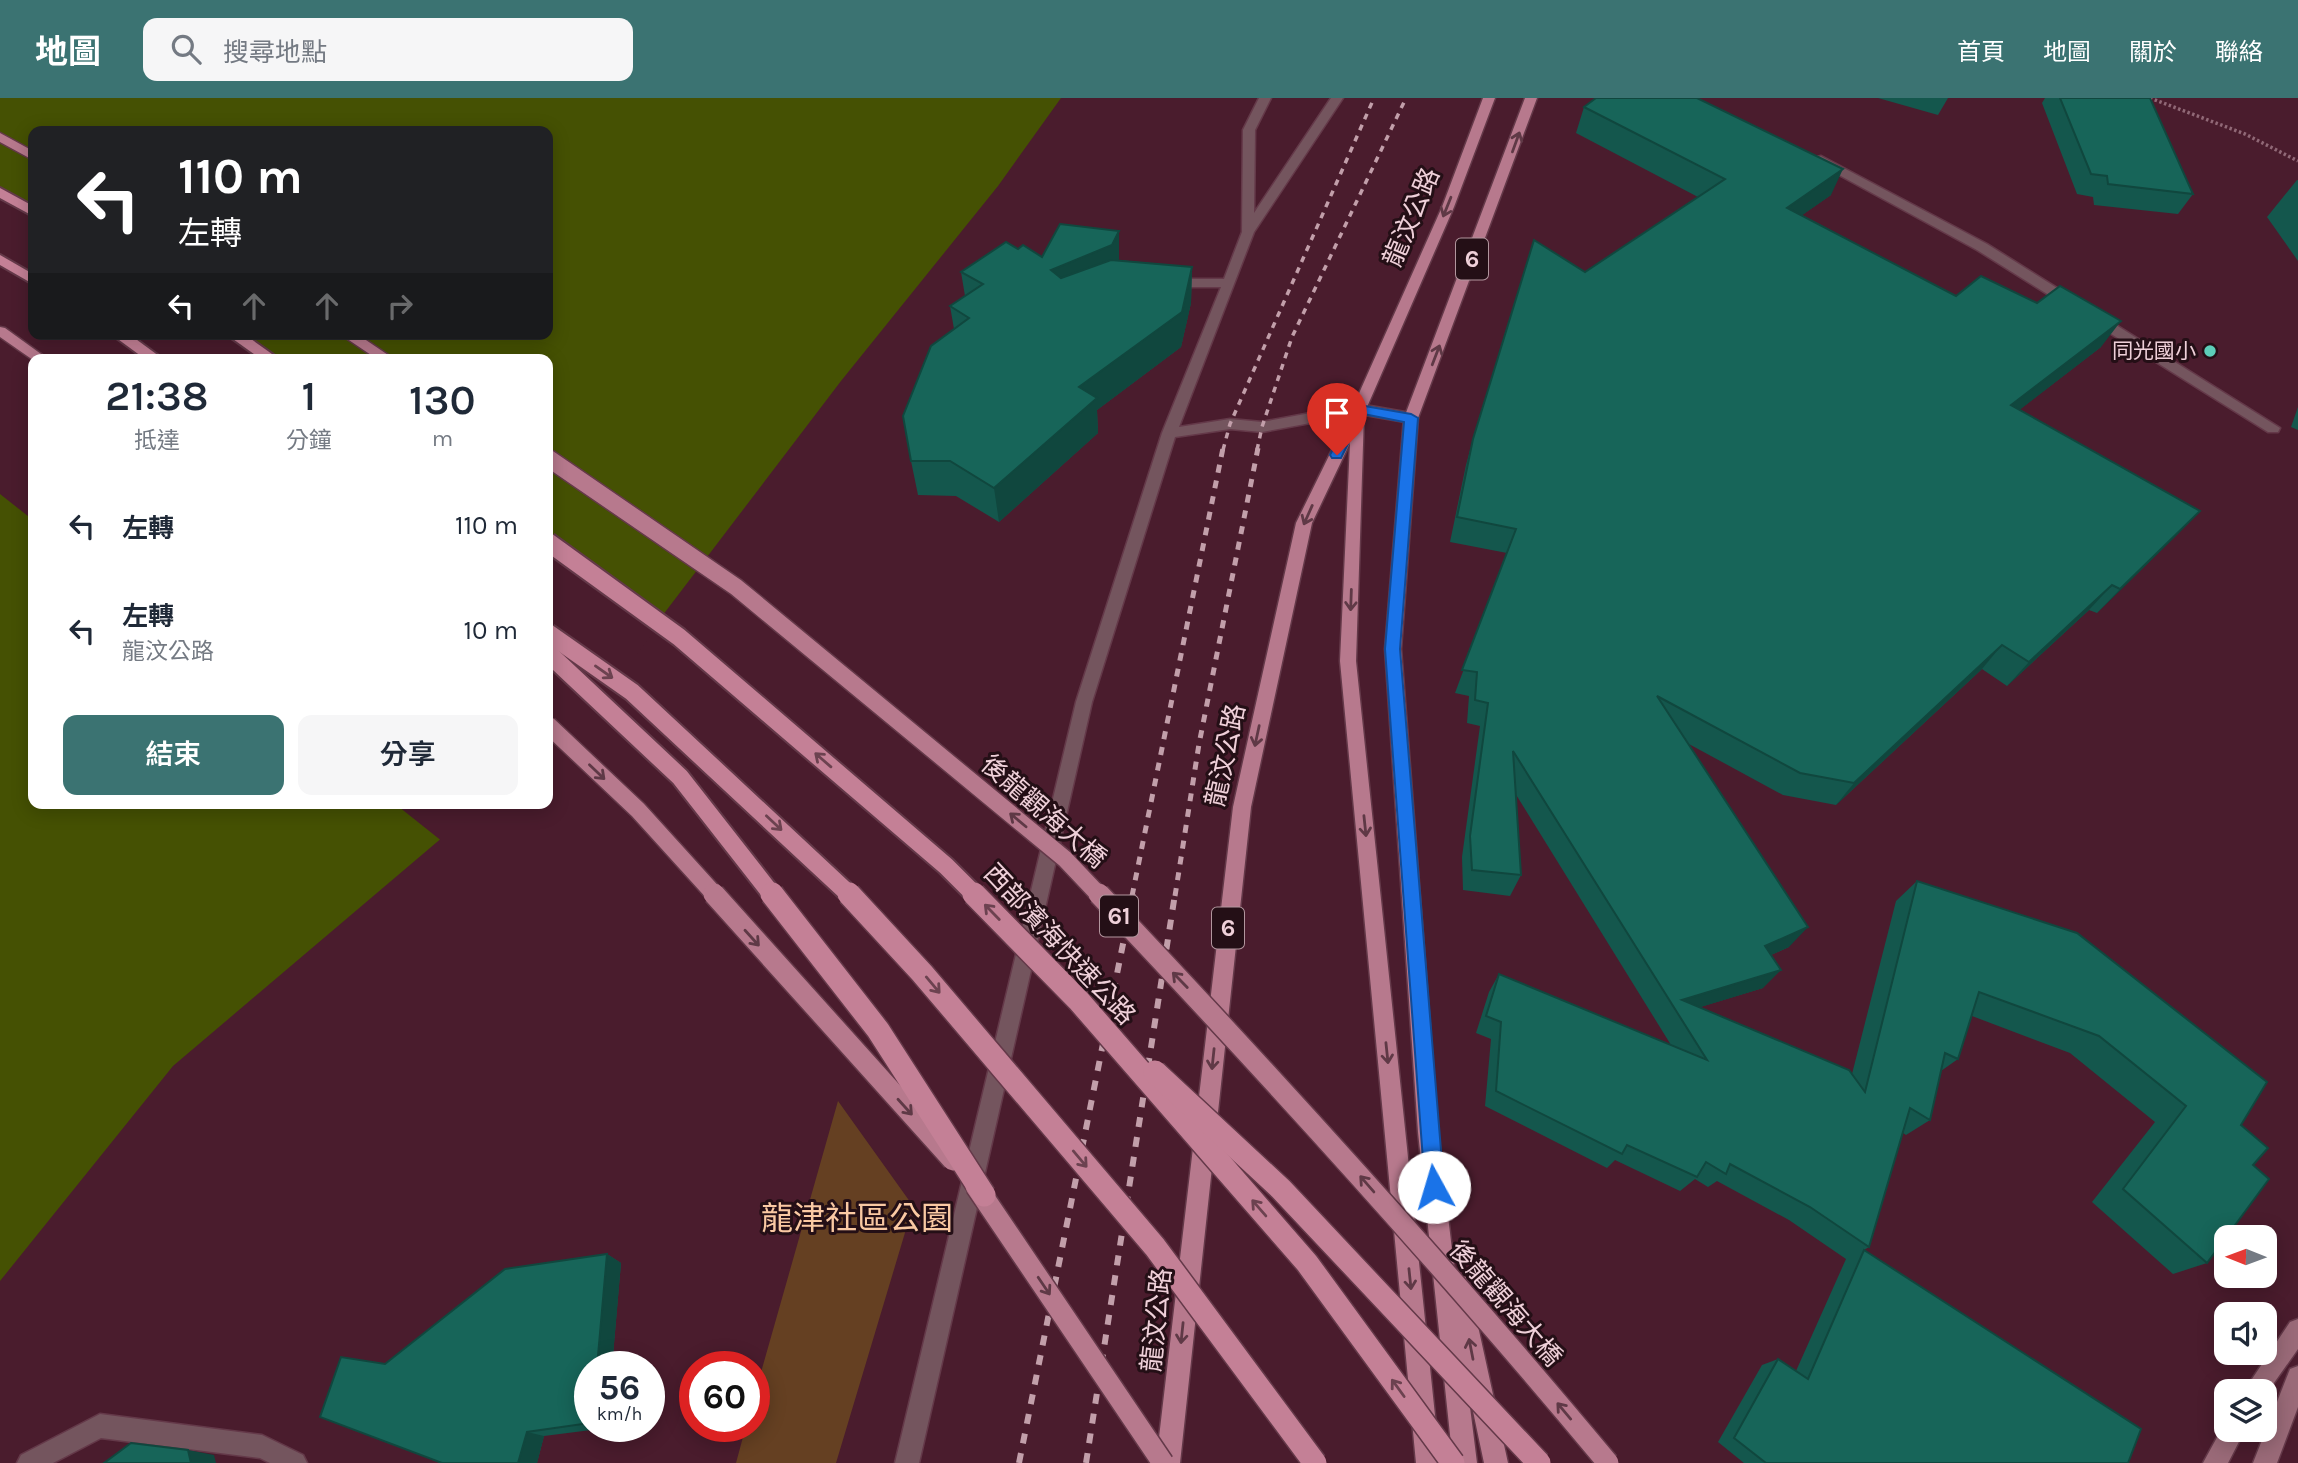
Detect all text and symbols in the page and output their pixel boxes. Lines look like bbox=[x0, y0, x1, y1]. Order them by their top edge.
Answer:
search box bbox=[143, 18, 633, 81]
icon: search bbox=[167, 30, 205, 68]
text: 地圖 bbox=[35, 33, 101, 71]
text: 搜尋地點 bbox=[223, 37, 327, 68]
text: 首頁 bbox=[1957, 38, 2005, 66]
text: 地圖 bbox=[2043, 38, 2091, 66]
text: 關於 bbox=[2129, 38, 2177, 66]
text: 聯絡 bbox=[2215, 38, 2263, 66]
one-way arrow bbox=[1510, 131, 1523, 153]
text: 110 m bbox=[178, 148, 303, 205]
icon: left bbox=[63, 154, 154, 245]
street label: 龍汶公路 bbox=[1377, 163, 1446, 271]
one-way arrow bbox=[1440, 196, 1453, 218]
text: 左轉 bbox=[178, 215, 242, 252]
road number: 6 bbox=[1456, 238, 1488, 280]
icon: left bbox=[162, 287, 200, 325]
icon: ahead bbox=[235, 287, 273, 325]
icon: ahead bbox=[308, 287, 346, 325]
icon: right bbox=[381, 287, 419, 325]
place label: 同光國小 bbox=[2112, 339, 2196, 363]
marker: 同光國小 bbox=[2202, 343, 2218, 359]
one-way arrow bbox=[1430, 344, 1443, 366]
text: 21:38 bbox=[105, 371, 209, 421]
text: 1 bbox=[301, 371, 316, 421]
text: 130 bbox=[409, 375, 476, 425]
pin bbox=[1307, 383, 1367, 455]
icon: arrive bbox=[1318, 394, 1356, 432]
text: m bbox=[432, 425, 453, 452]
text: 抵達 bbox=[134, 427, 180, 454]
text: 分鐘 bbox=[286, 427, 332, 454]
one-way arrow bbox=[1301, 504, 1314, 525]
icon: left bbox=[63, 507, 101, 545]
text: 110 m bbox=[455, 510, 518, 541]
text: 左轉 bbox=[122, 513, 174, 544]
one-way arrow bbox=[1344, 588, 1357, 611]
text: 左轉 bbox=[122, 601, 174, 632]
icon: left bbox=[63, 612, 101, 650]
text: 10 m bbox=[463, 615, 518, 646]
text: 龍汶公路 bbox=[122, 638, 214, 665]
one-way arrow bbox=[594, 665, 613, 679]
street label: 龍汶公路 bbox=[1200, 701, 1251, 809]
button: 結束 bbox=[63, 715, 284, 795]
button: 分享 bbox=[298, 715, 518, 795]
one-way arrow bbox=[1250, 725, 1263, 747]
street label: 後龍觀海大橋 bbox=[975, 749, 1113, 874]
one-way arrow bbox=[814, 752, 832, 768]
one-way arrow bbox=[588, 763, 605, 780]
one-way arrow bbox=[1010, 812, 1028, 828]
one-way arrow bbox=[765, 814, 782, 831]
one-way arrow bbox=[1358, 815, 1371, 837]
street label: 西部濱海快速公路 bbox=[977, 858, 1142, 1031]
road number: 61 bbox=[1100, 896, 1138, 936]
one-way arrow bbox=[983, 904, 1000, 921]
road number: 6 bbox=[1212, 908, 1244, 948]
one-way arrow bbox=[744, 929, 761, 946]
one-way arrow bbox=[1172, 972, 1189, 989]
one-way arrow bbox=[925, 976, 941, 994]
one-way arrow bbox=[1381, 1041, 1394, 1064]
one-way arrow bbox=[1207, 1047, 1220, 1070]
one-way arrow bbox=[896, 1098, 913, 1115]
one-way arrow bbox=[1072, 1149, 1088, 1167]
position arrow bbox=[1397, 1150, 1471, 1224]
one-way arrow bbox=[1359, 1175, 1375, 1193]
one-way arrow bbox=[1251, 1199, 1267, 1217]
park label: 龍津社區公園 bbox=[761, 1200, 953, 1237]
north arrow bbox=[2214, 1225, 2277, 1288]
map controls bbox=[2214, 1225, 2277, 1442]
street label: 後龍觀海大橋 bbox=[1443, 1234, 1568, 1372]
street label: 龍汶公路 bbox=[1136, 1267, 1177, 1373]
one-way arrow bbox=[1403, 1267, 1416, 1290]
one-way arrow bbox=[1037, 1276, 1052, 1295]
button: sound bbox=[2214, 1302, 2277, 1365]
one-way arrow bbox=[1176, 1322, 1189, 1344]
one-way arrow bbox=[1463, 1338, 1477, 1360]
speed limit sign: 60 bbox=[679, 1351, 770, 1442]
text: 56 bbox=[599, 1367, 640, 1408]
one-way arrow bbox=[1391, 1379, 1405, 1398]
button: layers bbox=[2214, 1379, 2277, 1442]
one-way arrow bbox=[1557, 1402, 1572, 1420]
text: km/h bbox=[597, 1403, 642, 1425]

